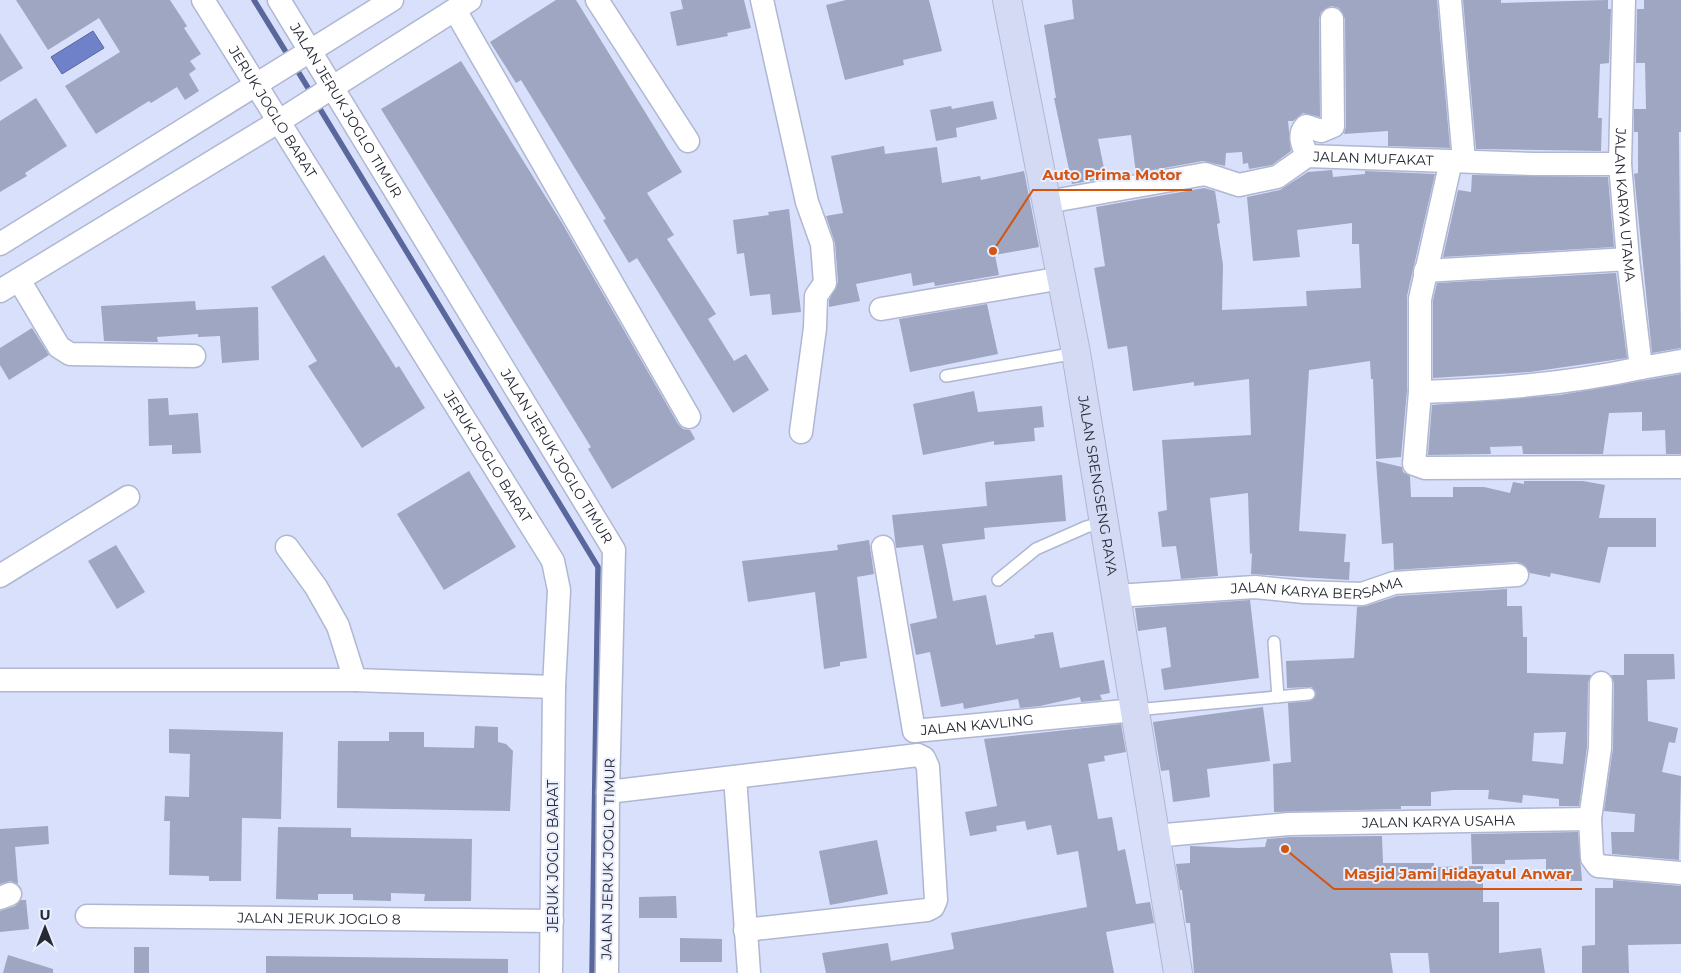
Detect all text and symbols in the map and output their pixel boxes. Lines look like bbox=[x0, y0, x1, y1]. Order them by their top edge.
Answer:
street label: JALAN JERUK JOGLO TIMUR bbox=[286, 19, 406, 201]
street label: JERUK JOGLO BARAT bbox=[224, 42, 321, 181]
street label: JALAN KARYA UTAMA bbox=[1611, 127, 1640, 283]
street label: JALAN MUFAKAT bbox=[1312, 147, 1434, 169]
callout: Auto Prima Motor bbox=[1033, 160, 1192, 190]
text: Auto Prima Motor bbox=[1041, 165, 1182, 184]
street label: JALAN JERUK JOGLO TIMUR bbox=[496, 365, 617, 547]
street label: JERUK JOGLO BARAT bbox=[439, 386, 536, 526]
street label: JALAN SRENGSENG RAYA bbox=[1074, 393, 1122, 578]
street label: JALAN KARYA BERSAMA bbox=[1229, 573, 1404, 603]
street label: JALAN KAVLING bbox=[919, 711, 1035, 739]
street label: JALAN JERUK JOGLO TIMUR bbox=[597, 758, 619, 961]
street label: JERUK JOGLO BARAT bbox=[544, 780, 562, 933]
street label: JALAN KARYA USAHA bbox=[1361, 811, 1516, 832]
callout: Masjid Jami Hidayatul Anwar bbox=[1334, 859, 1582, 889]
text: Masjid Jami Hidayatul Anwar bbox=[1344, 864, 1572, 883]
north arrow bbox=[20, 903, 70, 953]
text: U bbox=[39, 906, 51, 924]
street label: JALAN JERUK JOGLO 8 bbox=[236, 909, 401, 928]

